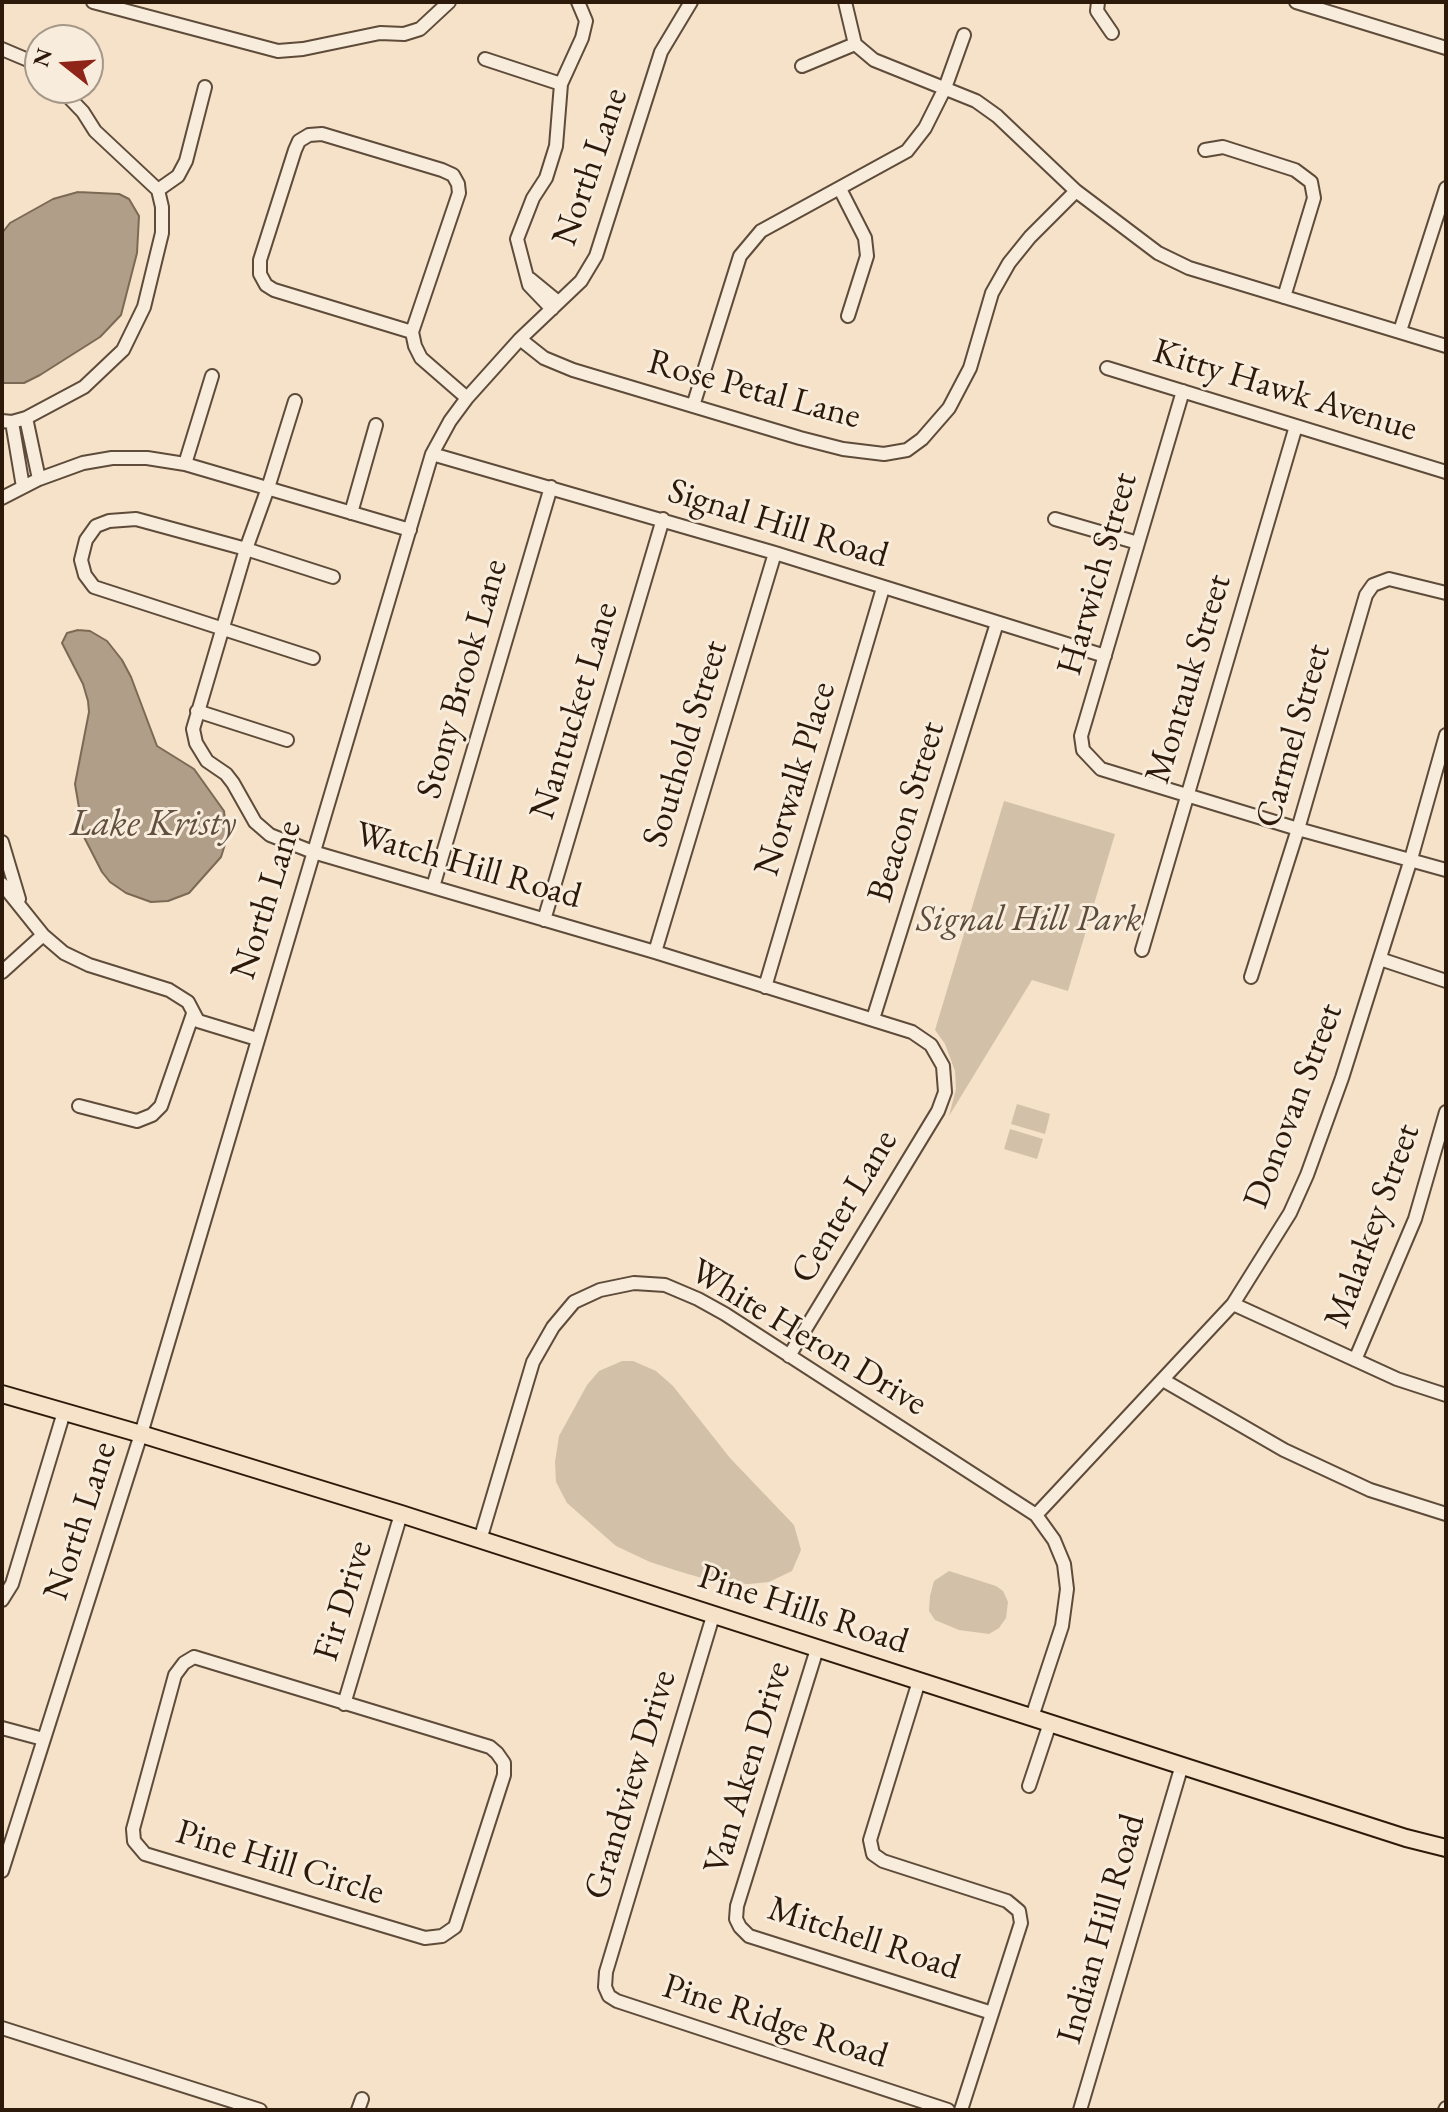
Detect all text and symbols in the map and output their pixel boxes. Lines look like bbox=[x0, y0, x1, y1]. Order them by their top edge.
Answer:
north arrow bbox=[24, 24, 104, 104]
text: N bbox=[26, 45, 59, 70]
street label: North Lane bbox=[544, 83, 638, 251]
street label: Kitty Hawk Avenue bbox=[1148, 330, 1422, 452]
street label: Rose Petal Lane bbox=[643, 341, 865, 439]
street label: Harwich Street bbox=[1048, 468, 1148, 680]
street label: Signal Hill Road bbox=[663, 470, 893, 578]
street label: Stony Brook Lane bbox=[408, 554, 518, 804]
street label: Montauk Street bbox=[1137, 569, 1241, 789]
street label: Nantucket Lane bbox=[521, 597, 629, 825]
street label: Southold Street bbox=[634, 635, 738, 853]
street label: Carmel Street bbox=[1247, 639, 1341, 833]
street label: Norwalk Place bbox=[746, 677, 846, 881]
street label: Beacon Street bbox=[859, 716, 955, 908]
water label: Lake Kristy bbox=[69, 802, 237, 848]
street label: Watch Hill Road bbox=[350, 813, 586, 919]
street label: North Lane bbox=[222, 815, 312, 985]
park label: Signal Hill Park bbox=[916, 898, 1142, 942]
street label: Donovan Street bbox=[1235, 997, 1353, 1215]
street label: Malarkey Street bbox=[1316, 1118, 1430, 1334]
street label: Center Lane bbox=[782, 1122, 908, 1292]
street label: White Heron Drive bbox=[682, 1250, 934, 1426]
street label: North Lane bbox=[35, 1436, 127, 1606]
street label: Fir Drive bbox=[305, 1536, 383, 1666]
street label: Pine Hills Road bbox=[692, 1556, 914, 1664]
street label: Van Aken Drive bbox=[695, 1656, 801, 1880]
street label: Grandview Drive bbox=[576, 1665, 686, 1905]
street label: Indian Hill Road bbox=[1049, 1809, 1155, 2049]
street label: Pine Hill Circle bbox=[171, 1811, 389, 1915]
street label: Mitchell Road bbox=[762, 1888, 966, 1990]
street label: Pine Ridge Road bbox=[657, 1965, 893, 2079]

